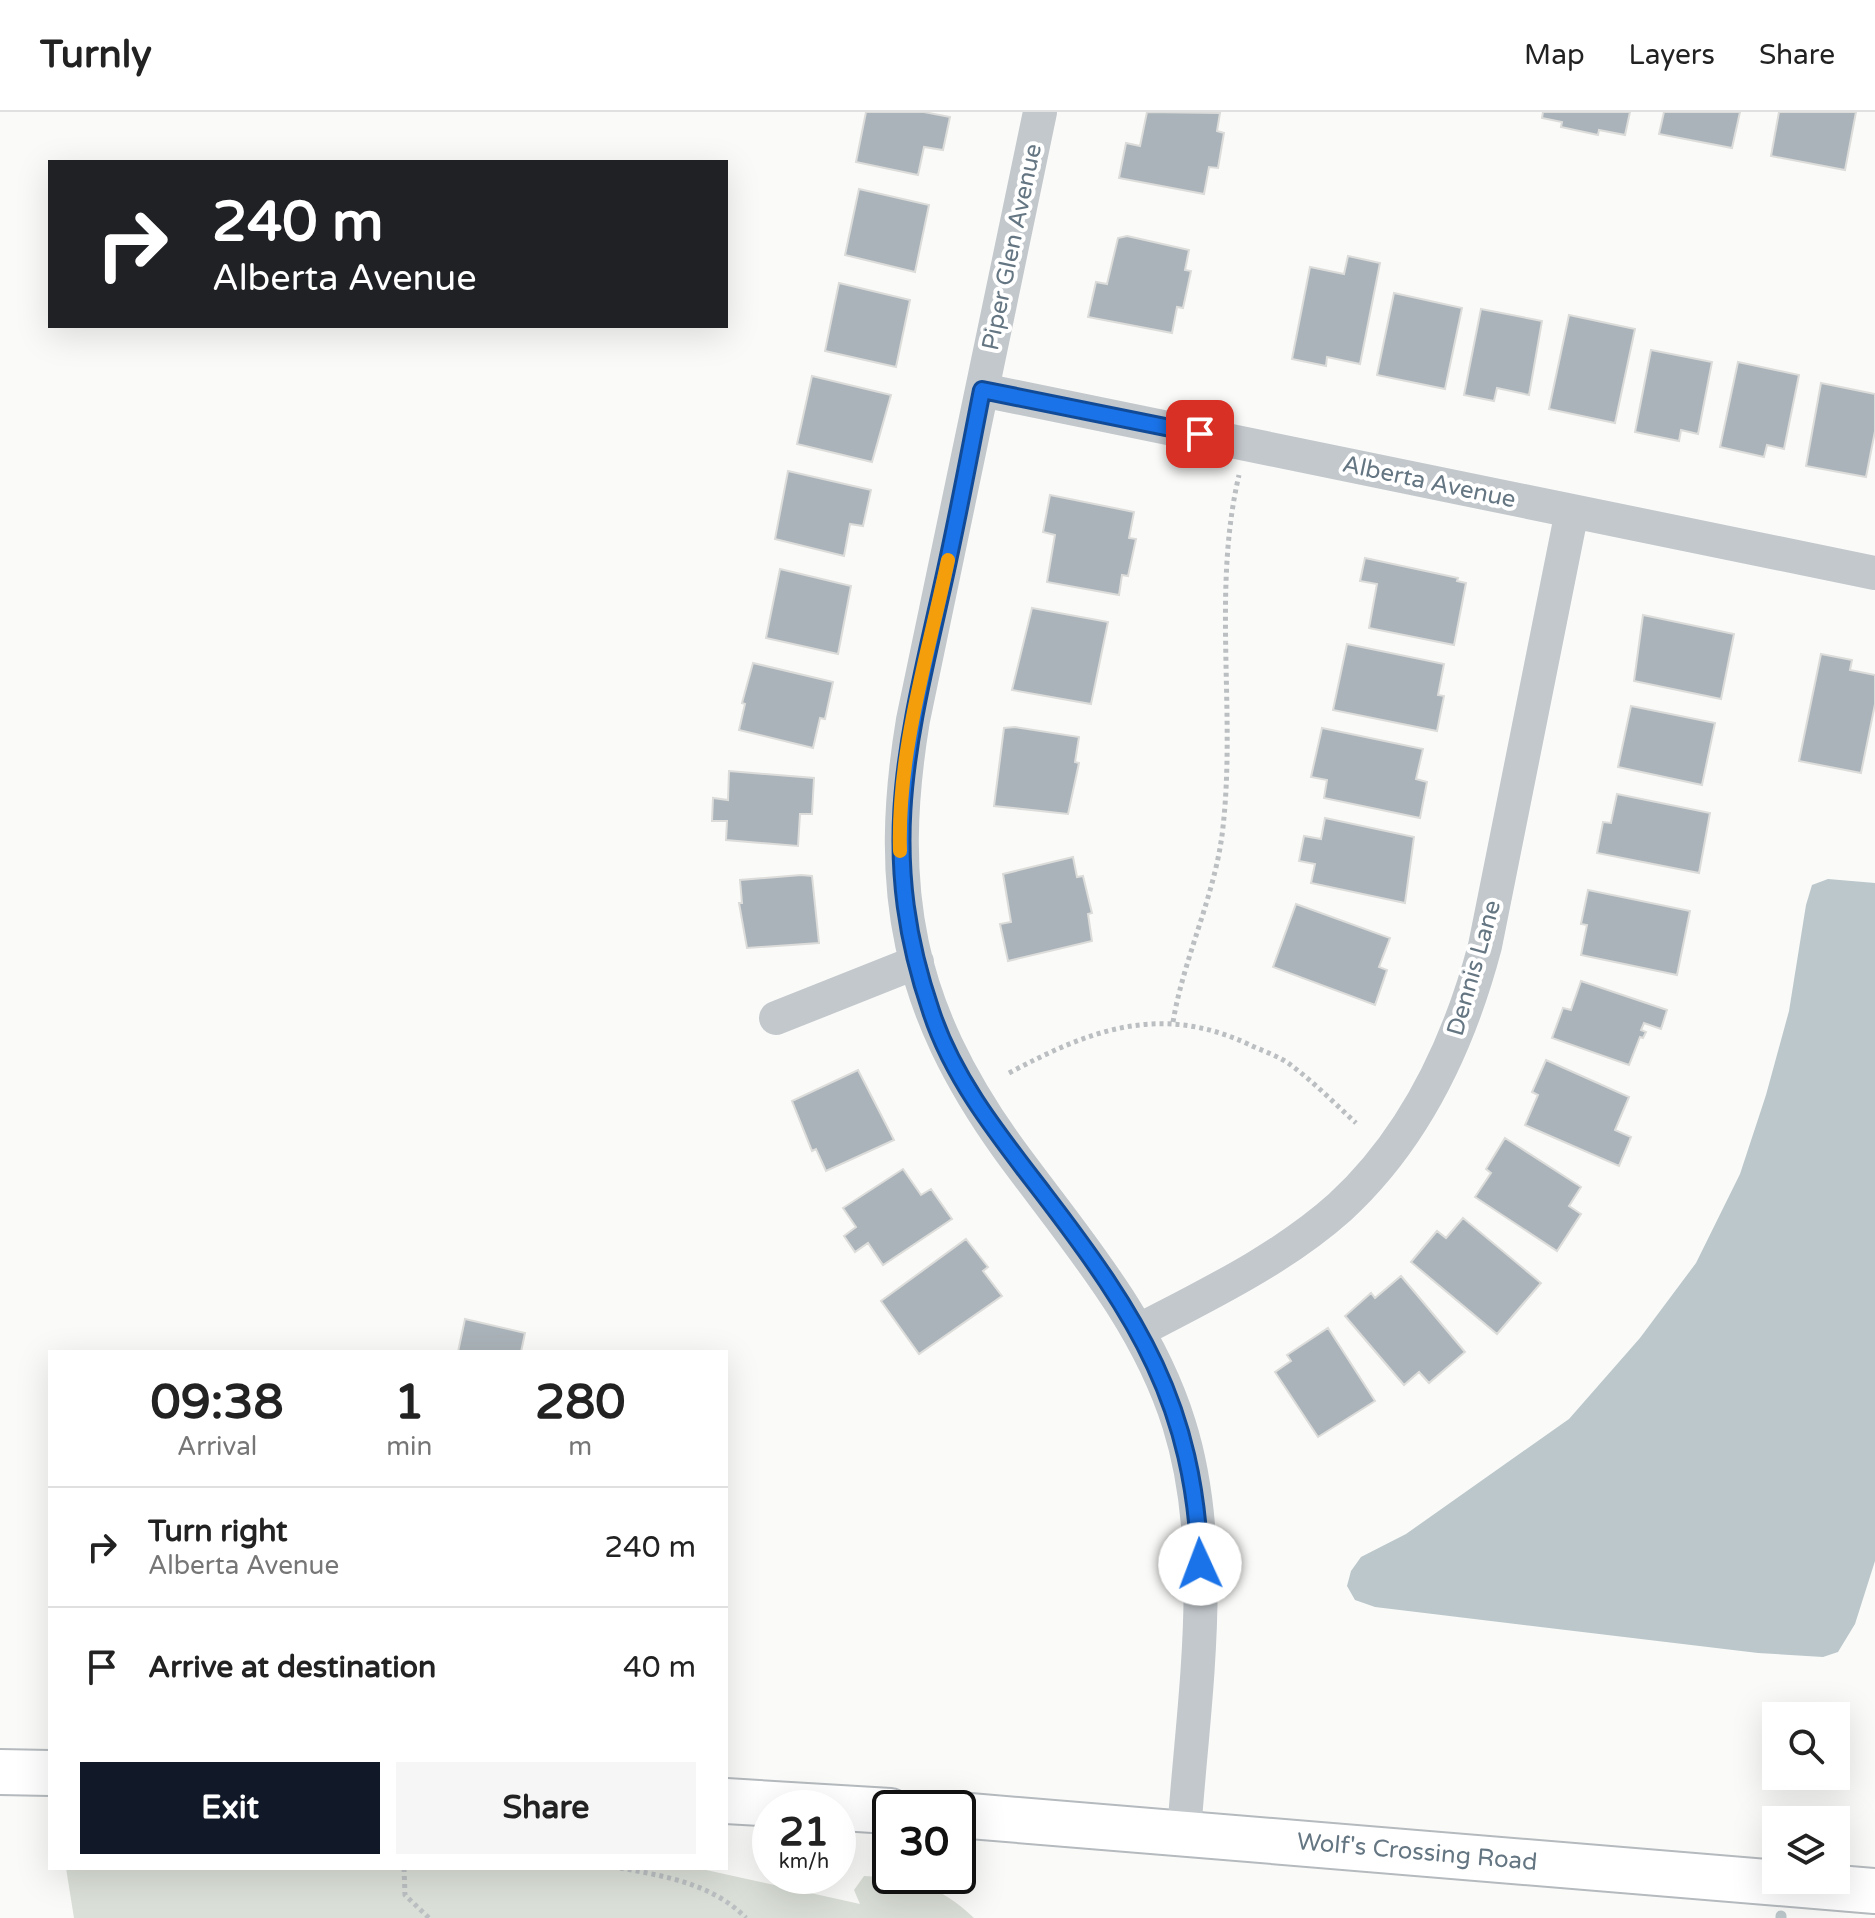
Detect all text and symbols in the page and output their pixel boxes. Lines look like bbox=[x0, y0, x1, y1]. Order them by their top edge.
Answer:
text: Turnly bbox=[40, 32, 152, 78]
text: Map bbox=[1524, 38, 1585, 72]
text: Layers bbox=[1629, 38, 1715, 72]
text: Share bbox=[1759, 38, 1835, 72]
street label: Piper Glen Avenue bbox=[976, 141, 1048, 353]
text: 240 m bbox=[212, 189, 383, 256]
icon: right bbox=[80, 192, 184, 296]
text: Alberta Avenue bbox=[212, 257, 477, 300]
pin bbox=[1166, 400, 1234, 468]
icon: arrive bbox=[1178, 412, 1222, 456]
street label: Alberta Avenue bbox=[1340, 449, 1518, 515]
street label: Dennis Lane bbox=[1441, 897, 1507, 1039]
text: 09:38 bbox=[151, 1374, 284, 1432]
text: 1 bbox=[394, 1374, 424, 1432]
text: 280 bbox=[535, 1374, 625, 1432]
text: Arrival bbox=[177, 1431, 257, 1462]
text: min bbox=[386, 1431, 432, 1462]
text: m bbox=[568, 1431, 592, 1462]
text: Turn right bbox=[148, 1513, 288, 1550]
position arrow bbox=[1158, 1522, 1242, 1606]
icon: right bbox=[80, 1525, 124, 1569]
text: 240 m bbox=[604, 1529, 696, 1566]
text: Alberta Avenue bbox=[148, 1550, 339, 1581]
icon: arrive bbox=[80, 1645, 124, 1689]
text: Arrive at destination bbox=[148, 1649, 436, 1686]
text: 40 m bbox=[623, 1649, 696, 1686]
map controls bbox=[1762, 1702, 1850, 1894]
button: search bbox=[1762, 1702, 1850, 1790]
button: Exit bbox=[80, 1762, 380, 1854]
button: Share bbox=[396, 1762, 696, 1854]
speed limit sign: 30 bbox=[872, 1790, 976, 1894]
button: layers bbox=[1762, 1806, 1850, 1894]
text: 21 bbox=[779, 1808, 829, 1856]
street label: Wolf's Crossing Road bbox=[1296, 1827, 1538, 1877]
text: km/h bbox=[779, 1850, 829, 1874]

